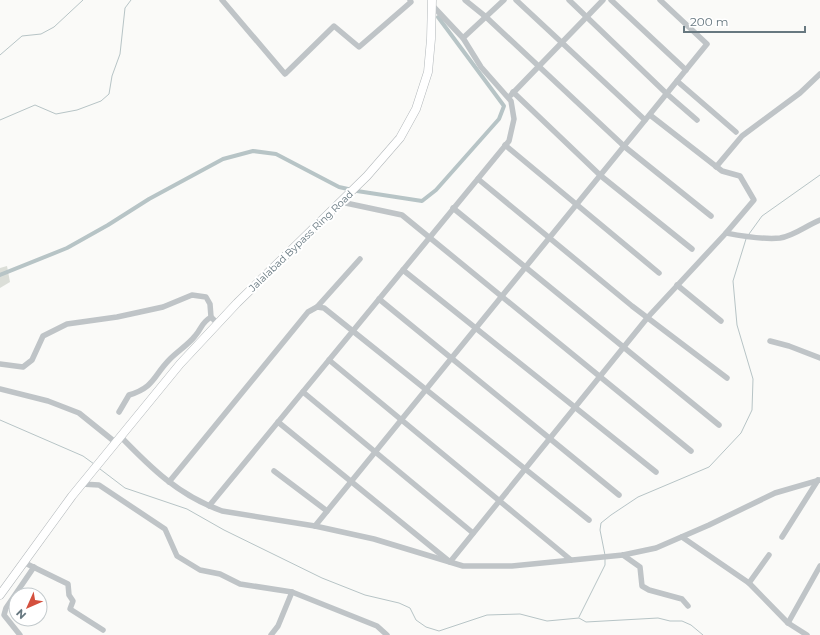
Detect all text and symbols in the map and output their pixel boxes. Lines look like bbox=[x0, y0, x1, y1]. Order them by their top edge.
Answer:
scale bar bbox=[684, 8, 805, 34]
text: 200 m bbox=[690, 14, 729, 29]
street label: Jalalabad Bypass Ring Road bbox=[245, 188, 356, 295]
north arrow bbox=[8, 587, 48, 627]
text: N bbox=[13, 606, 29, 622]

